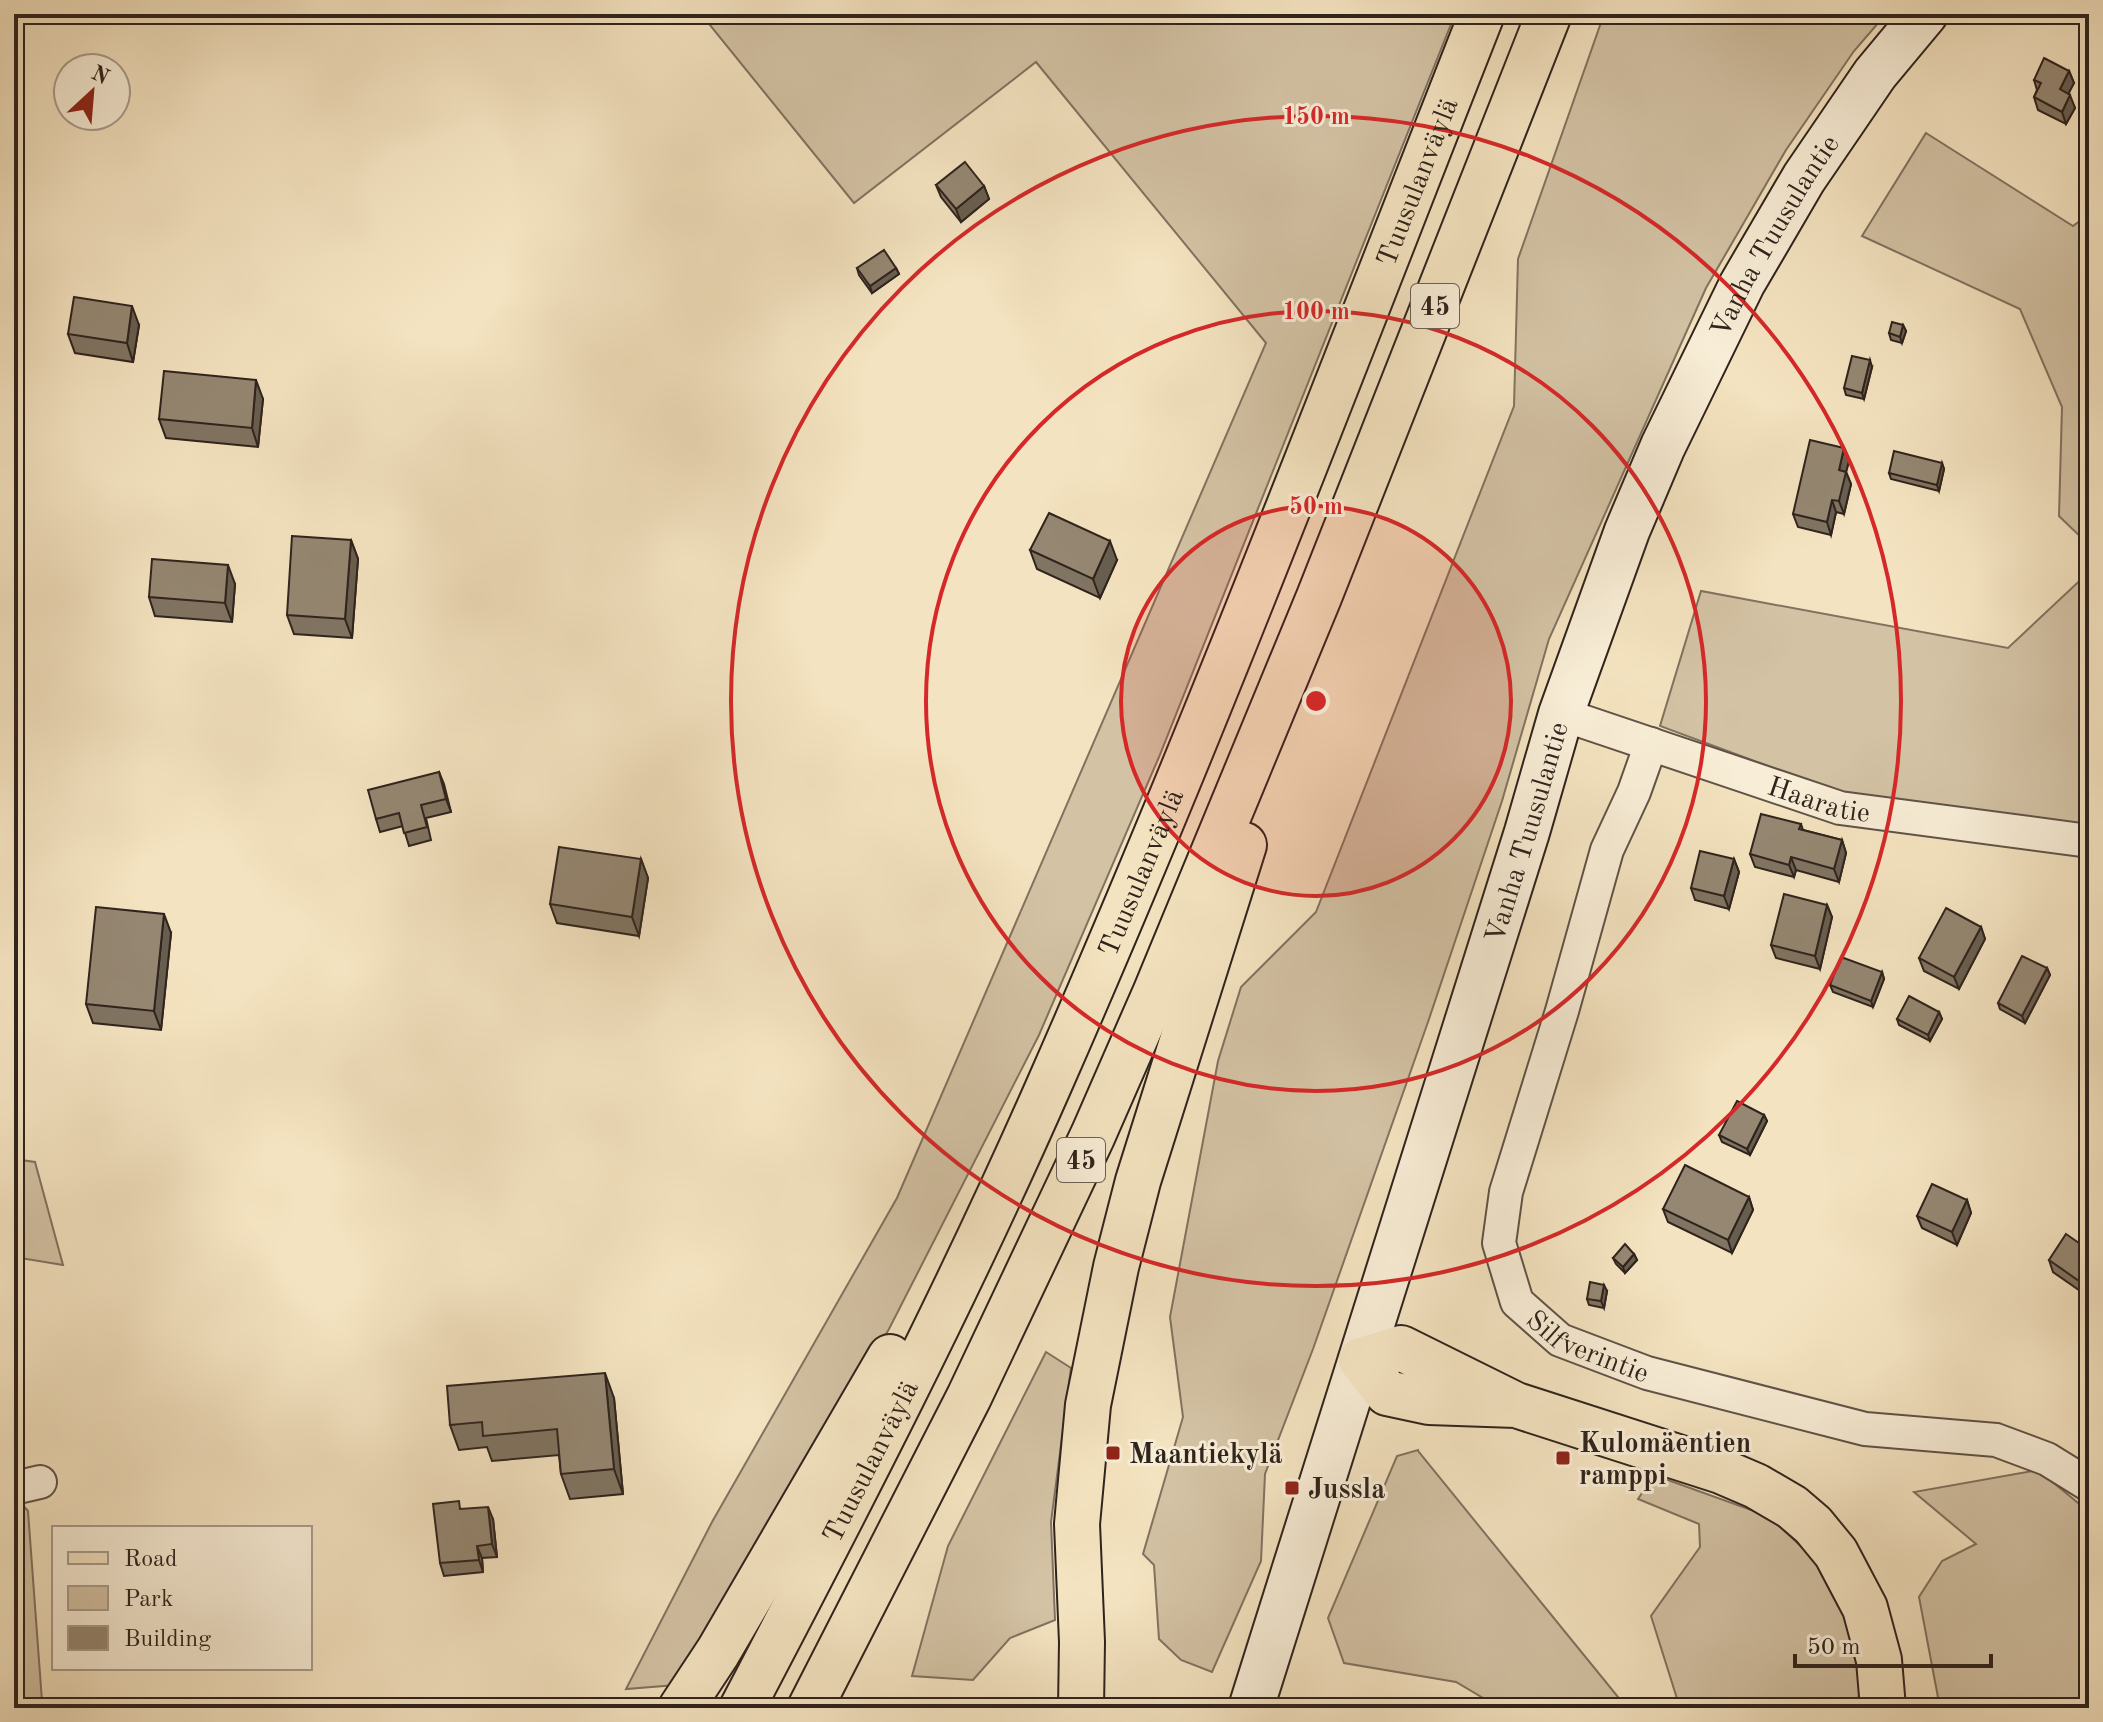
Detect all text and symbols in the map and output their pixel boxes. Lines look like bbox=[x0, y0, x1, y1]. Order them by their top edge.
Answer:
north arrow bbox=[52, 52, 132, 132]
text: N bbox=[88, 62, 112, 89]
street label: Tuusulanväylä bbox=[1374, 95, 1465, 271]
text: 150 m bbox=[1282, 105, 1350, 130]
street label: Vanha Tuusulantie bbox=[1707, 131, 1846, 343]
road number: 45 bbox=[1411, 284, 1459, 328]
text: 100 m bbox=[1282, 301, 1350, 325]
text: 50 m bbox=[1289, 495, 1343, 520]
centre of rings bbox=[1302, 687, 1330, 715]
street label: Vanha Tuusulantie bbox=[1482, 719, 1575, 947]
street label: Haaratie bbox=[1763, 774, 1871, 829]
street label: Tuusulanväylä bbox=[1096, 786, 1190, 961]
road number: 45 bbox=[1057, 1138, 1105, 1182]
street label: Silfverintie bbox=[1520, 1306, 1652, 1389]
street label: Tuusulanväylä bbox=[819, 1376, 925, 1548]
place label: Kulomäentien ramppi bbox=[1579, 1431, 1751, 1491]
place label: Maantiekylä bbox=[1129, 1442, 1283, 1470]
marker: Maantiekylä bbox=[1104, 1444, 1122, 1462]
marker: Kulomäentien ramppi bbox=[1554, 1449, 1572, 1467]
place label: Jussla bbox=[1308, 1477, 1385, 1505]
marker: Jussla bbox=[1283, 1479, 1301, 1497]
legend bbox=[52, 1526, 312, 1670]
text: Road bbox=[124, 1548, 177, 1572]
text: Park bbox=[124, 1588, 173, 1612]
scale bar bbox=[1795, 1618, 1991, 1668]
text: Building bbox=[124, 1628, 211, 1652]
text: 50 m bbox=[1807, 1636, 1861, 1660]

